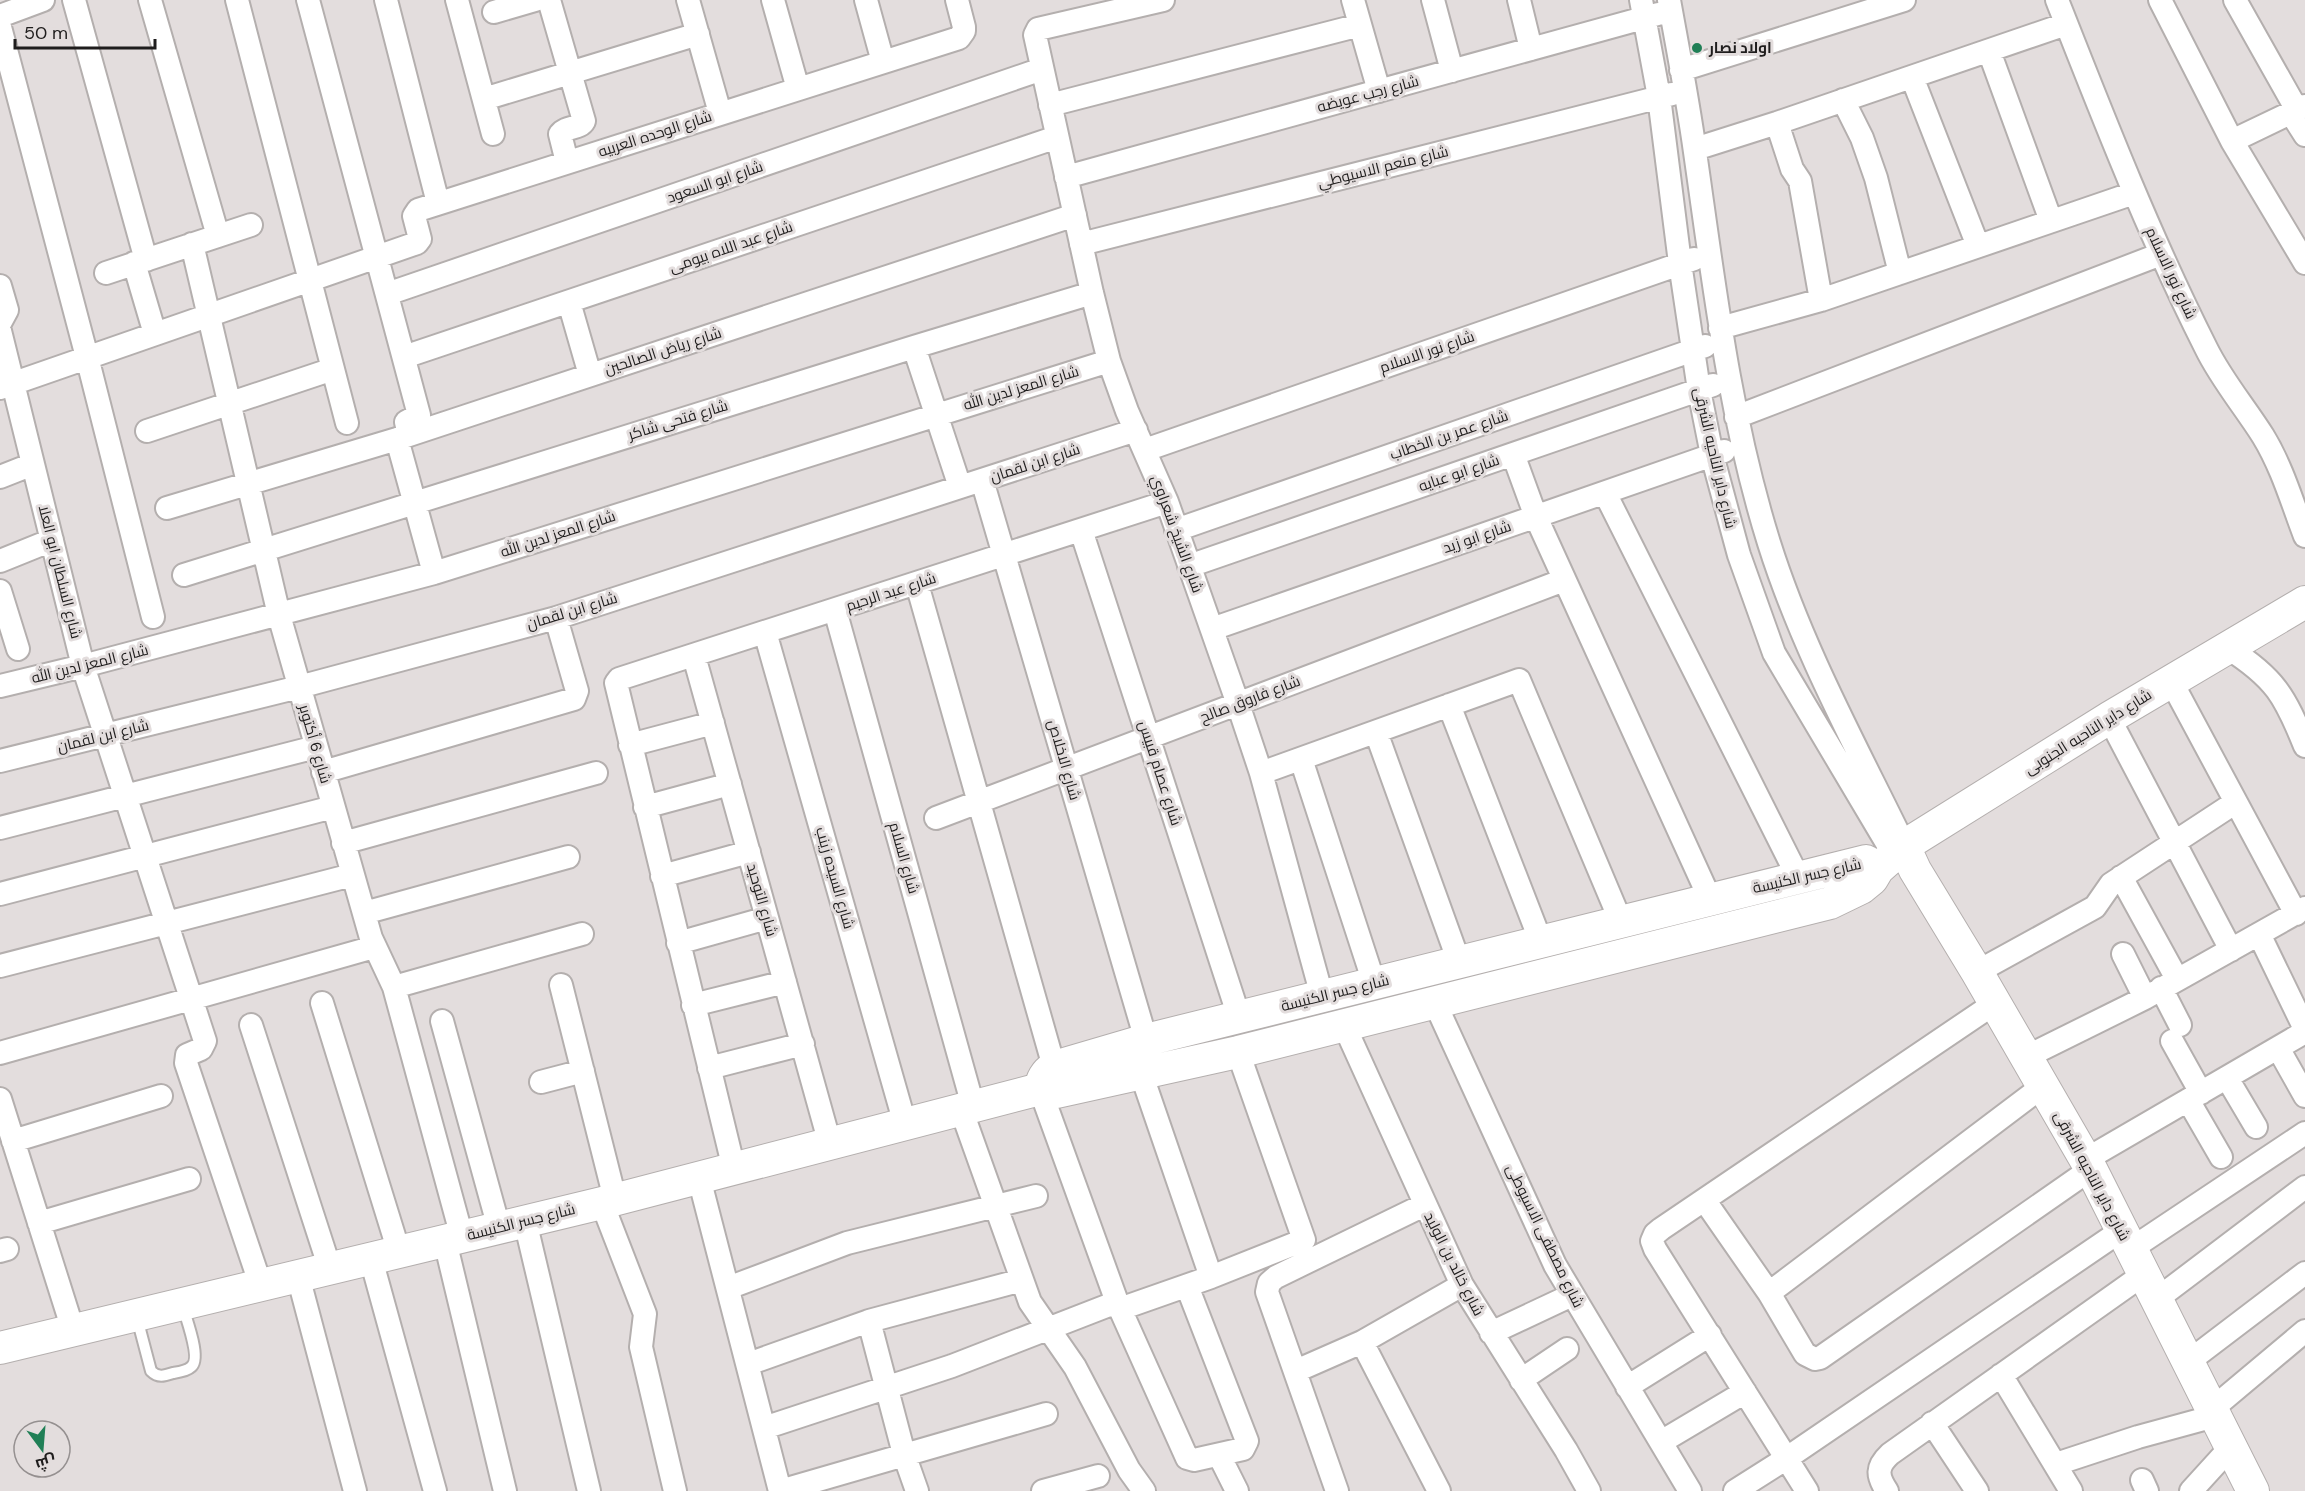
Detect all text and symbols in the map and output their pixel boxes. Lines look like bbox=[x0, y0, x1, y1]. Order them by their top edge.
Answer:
scale bar bbox=[15, 12, 154, 50]
text: 50 m bbox=[24, 21, 68, 45]
place label: اولاد نصار bbox=[1708, 38, 1772, 58]
marker: اولاد نصار bbox=[1690, 41, 1704, 55]
street label: شارع رجب عويضه bbox=[1315, 71, 1421, 118]
street label: شارع الوحده العربيه bbox=[596, 106, 715, 163]
street label: شارع منعم الاسيوطي bbox=[1316, 141, 1451, 195]
street label: شارع ابو السعود bbox=[664, 156, 766, 209]
street label: شارع عبد اللاه بيومى bbox=[667, 216, 796, 278]
street label: شارع نور الاسلام bbox=[2140, 224, 2201, 323]
street label: شارع رياض الصالحين bbox=[602, 323, 724, 380]
street label: شارع نور الاسلام bbox=[1377, 326, 1477, 379]
street label: شارع المعز لدين الله bbox=[961, 361, 1082, 416]
street label: شارع داير الناحيه الشرقى bbox=[1688, 386, 1741, 531]
street label: شارع فتحى شاكر bbox=[625, 395, 731, 446]
street label: شارع عمر بن الخطاب bbox=[1387, 405, 1511, 466]
street label: شارع ابن لقمان bbox=[987, 439, 1083, 488]
street label: شارع ابو عبايه bbox=[1416, 450, 1502, 497]
street label: شارع الشيخ شعراوي bbox=[1145, 472, 1208, 596]
street label: شارع السلطان ابو العلا bbox=[33, 503, 86, 641]
street label: شارع المعز لدين الله bbox=[498, 506, 618, 563]
street label: شارع ابو زيد bbox=[1440, 516, 1514, 559]
street label: شارع عبد الرحيم bbox=[843, 568, 939, 617]
street label: شارع ابن لقمان bbox=[524, 588, 620, 635]
street label: شارع المعز لدين الله bbox=[29, 640, 151, 689]
street label: شارع فاروق صالح bbox=[1197, 671, 1303, 728]
street label: شارع داير الناحيه الجنوبى bbox=[2020, 685, 2156, 780]
street label: شارع 6 أكتوبر bbox=[293, 701, 336, 786]
street label: شارع ابن لقمان bbox=[55, 715, 151, 758]
street label: شارع الاخلاص bbox=[1042, 717, 1085, 803]
street label: شارع عصام قبيس bbox=[1133, 718, 1186, 828]
street label: شارع السلام bbox=[883, 820, 924, 896]
street label: شارع السيده زينب bbox=[810, 825, 859, 932]
street label: شارع جسر الكنيسة bbox=[1751, 854, 1864, 899]
street label: شارع التوحيد bbox=[741, 861, 782, 939]
street label: شارع جسر الكنيسة bbox=[1279, 970, 1391, 1017]
street label: شارع داير الناحيه الشرقى bbox=[2049, 1108, 2135, 1245]
street label: شارع مصطفى الاسيوطى bbox=[1501, 1161, 1588, 1311]
street label: شارع جسر الكنيسة bbox=[465, 1199, 577, 1246]
street label: شارع خالد بن الوليد bbox=[1418, 1209, 1489, 1320]
north arrow bbox=[12, 1419, 72, 1479]
text: ش bbox=[33, 1450, 59, 1476]

